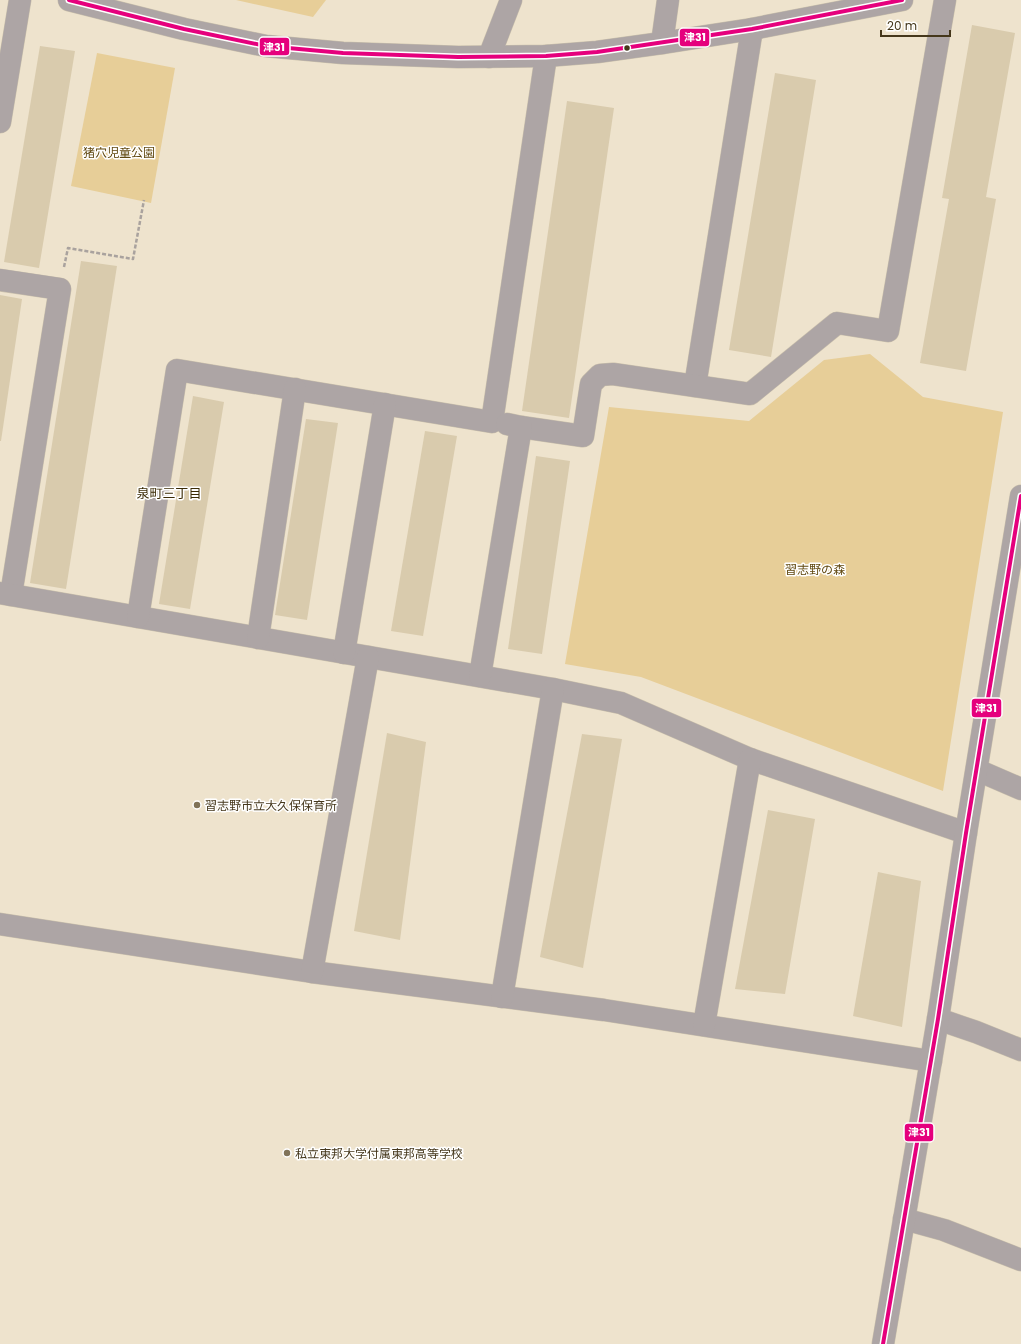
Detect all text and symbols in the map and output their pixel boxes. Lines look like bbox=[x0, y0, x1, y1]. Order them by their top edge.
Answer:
scale bar bbox=[881, 12, 950, 38]
text: 20 m bbox=[887, 17, 917, 34]
line badge: 津31 bbox=[679, 28, 710, 47]
text: 津31 bbox=[684, 29, 706, 45]
line badge: 津31 bbox=[259, 37, 290, 56]
text: 津31 bbox=[263, 39, 285, 55]
unlabelled marker bbox=[622, 43, 632, 53]
park label: 猪穴児童公園 bbox=[83, 144, 155, 161]
district label: 泉町三丁目 bbox=[136, 484, 202, 503]
park label: 習志野の森 bbox=[785, 561, 845, 578]
line badge: 津31 bbox=[971, 698, 1002, 718]
text: 津31 bbox=[975, 700, 997, 716]
place label: 習志野市立大久保保育所 bbox=[205, 797, 337, 814]
marker: 習志野市立大久保保育所 bbox=[192, 800, 202, 810]
line badge: 津31 bbox=[904, 1123, 934, 1142]
text: 津31 bbox=[908, 1124, 930, 1140]
place label: 私立東邦大学付属東邦高等学校 bbox=[295, 1145, 463, 1162]
marker: 私立東邦大学付属東邦高等学校 bbox=[282, 1148, 292, 1158]

